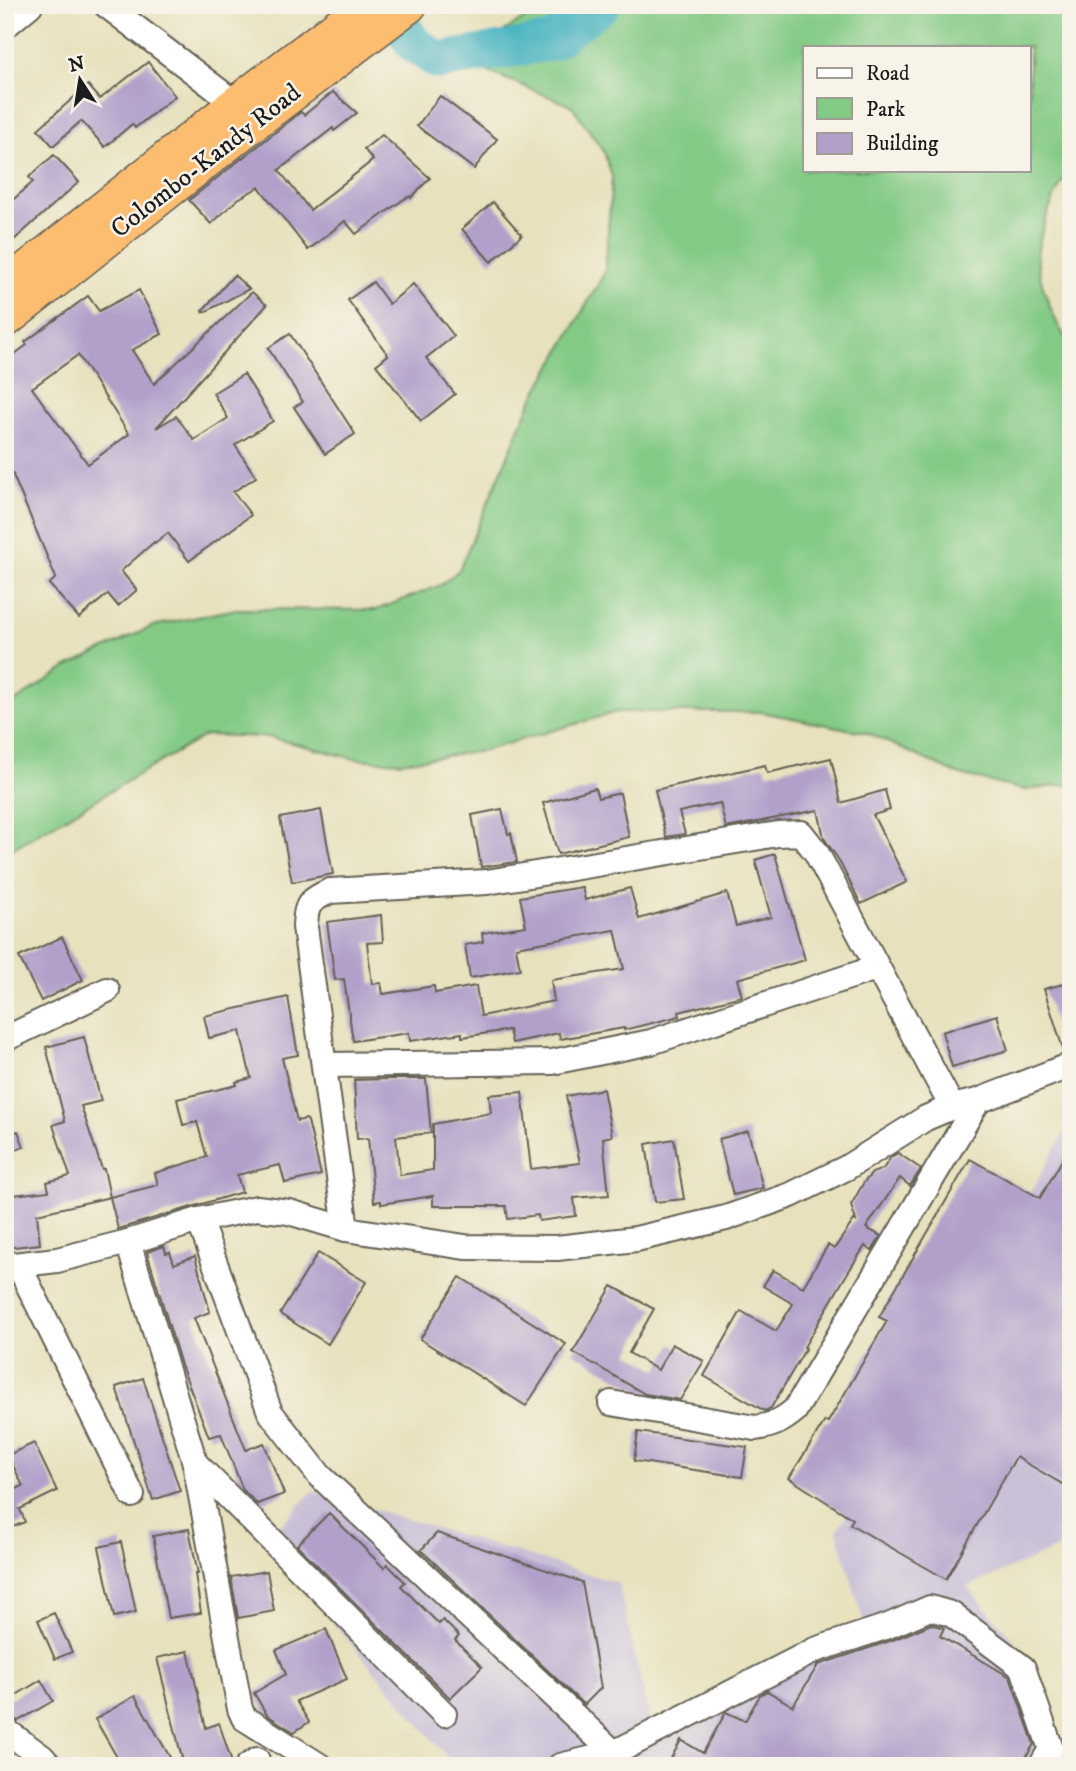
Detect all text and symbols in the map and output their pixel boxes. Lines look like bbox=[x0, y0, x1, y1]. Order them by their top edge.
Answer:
north arrow bbox=[46, 46, 116, 116]
legend bbox=[803, 46, 1030, 172]
text: N bbox=[67, 52, 87, 78]
text: Road bbox=[866, 61, 910, 87]
street label: Colombo-Kandy Road bbox=[104, 76, 308, 246]
text: Park bbox=[866, 97, 906, 123]
text: Building bbox=[866, 131, 939, 157]

